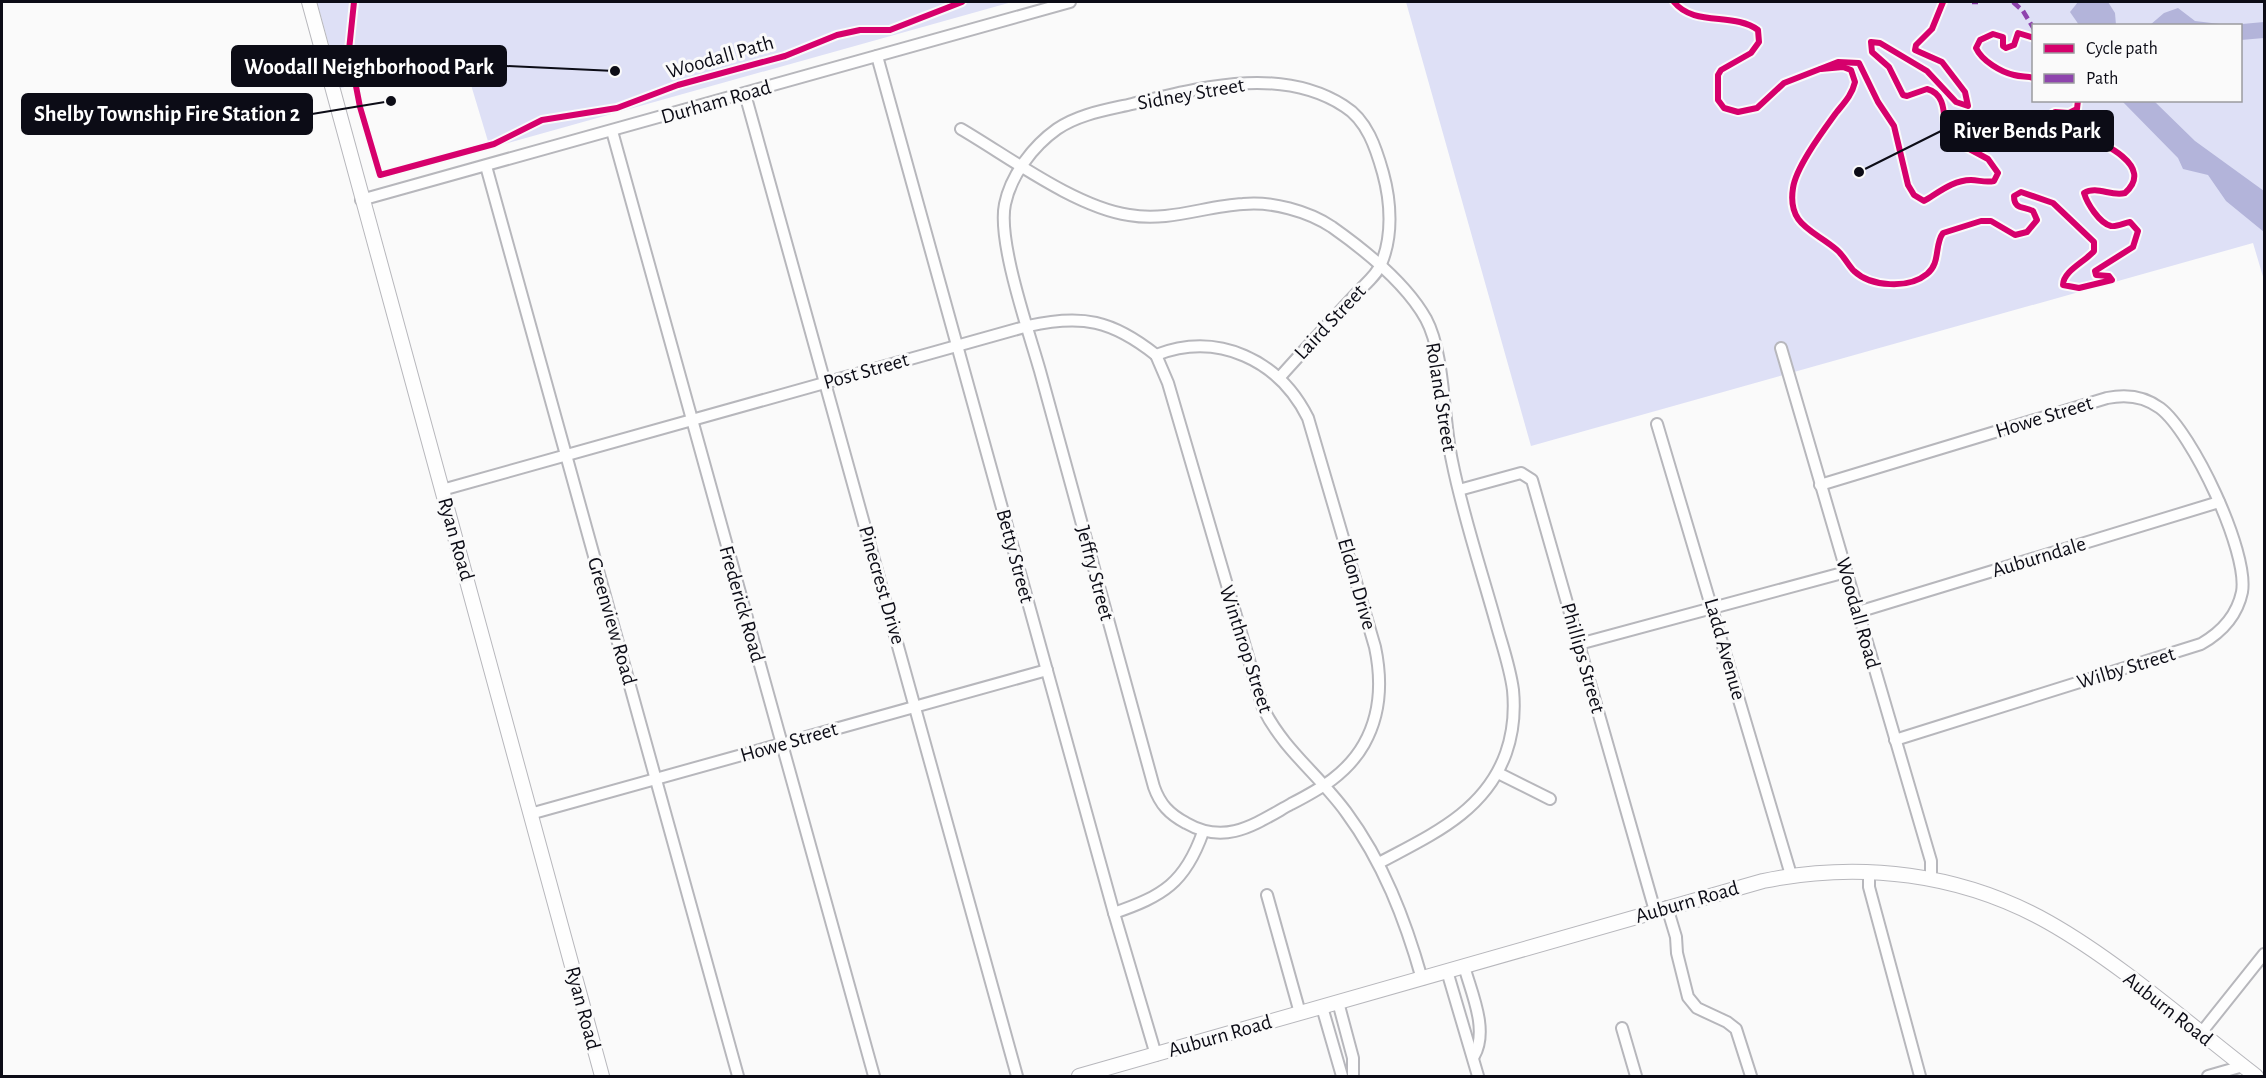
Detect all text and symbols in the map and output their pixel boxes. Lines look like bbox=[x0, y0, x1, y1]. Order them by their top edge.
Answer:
legend bbox=[2032, 24, 2242, 102]
street label: Woodall Path bbox=[664, 32, 776, 82]
text: Cycle path bbox=[2086, 40, 2158, 58]
callout: Woodall Neighborhood Park bbox=[232, 46, 506, 86]
text: Woodall Neighborhood Park bbox=[244, 56, 494, 78]
text: Path bbox=[2086, 70, 2118, 88]
street label: Sidney Street bbox=[1136, 74, 1246, 114]
street label: Durham Road bbox=[659, 76, 773, 128]
callout: Shelby Township Fire Station 2 bbox=[22, 94, 312, 134]
text: Shelby Township Fire Station 2 bbox=[34, 103, 300, 126]
callout: River Bends Park bbox=[1941, 111, 2113, 151]
text: River Bends Park bbox=[1953, 120, 2101, 142]
street label: Laird Street bbox=[1290, 280, 1370, 364]
street label: Roland Street bbox=[1422, 341, 1460, 454]
street label: Post Street bbox=[821, 349, 911, 393]
street label: Howe Street bbox=[1993, 392, 2095, 442]
street label: Ryan Road bbox=[434, 495, 478, 583]
street label: Betty Street bbox=[992, 507, 1038, 605]
street label: Pinecrest Drive bbox=[855, 523, 909, 647]
street label: Jeffry Street bbox=[1072, 523, 1118, 623]
street label: Auburndale bbox=[1990, 533, 2088, 581]
street label: Eldon Drive bbox=[1334, 536, 1380, 632]
street label: Frederick Road bbox=[715, 543, 769, 665]
street label: Greenview Road bbox=[584, 555, 640, 687]
street label: Woodall Road bbox=[1832, 555, 1884, 671]
street label: Winthrop Street bbox=[1216, 583, 1277, 716]
street label: Ladd Avenue bbox=[1700, 596, 1750, 702]
street label: Phillips Street bbox=[1557, 600, 1609, 716]
street label: Wilby Street bbox=[2074, 643, 2178, 693]
street label: Howe Street bbox=[738, 718, 840, 766]
street label: Auburn Road bbox=[1633, 877, 1741, 927]
street label: Ryan Road bbox=[562, 964, 604, 1052]
street label: Auburn Road bbox=[2120, 968, 2217, 1050]
street label: Auburn Road bbox=[1166, 1011, 1274, 1061]

